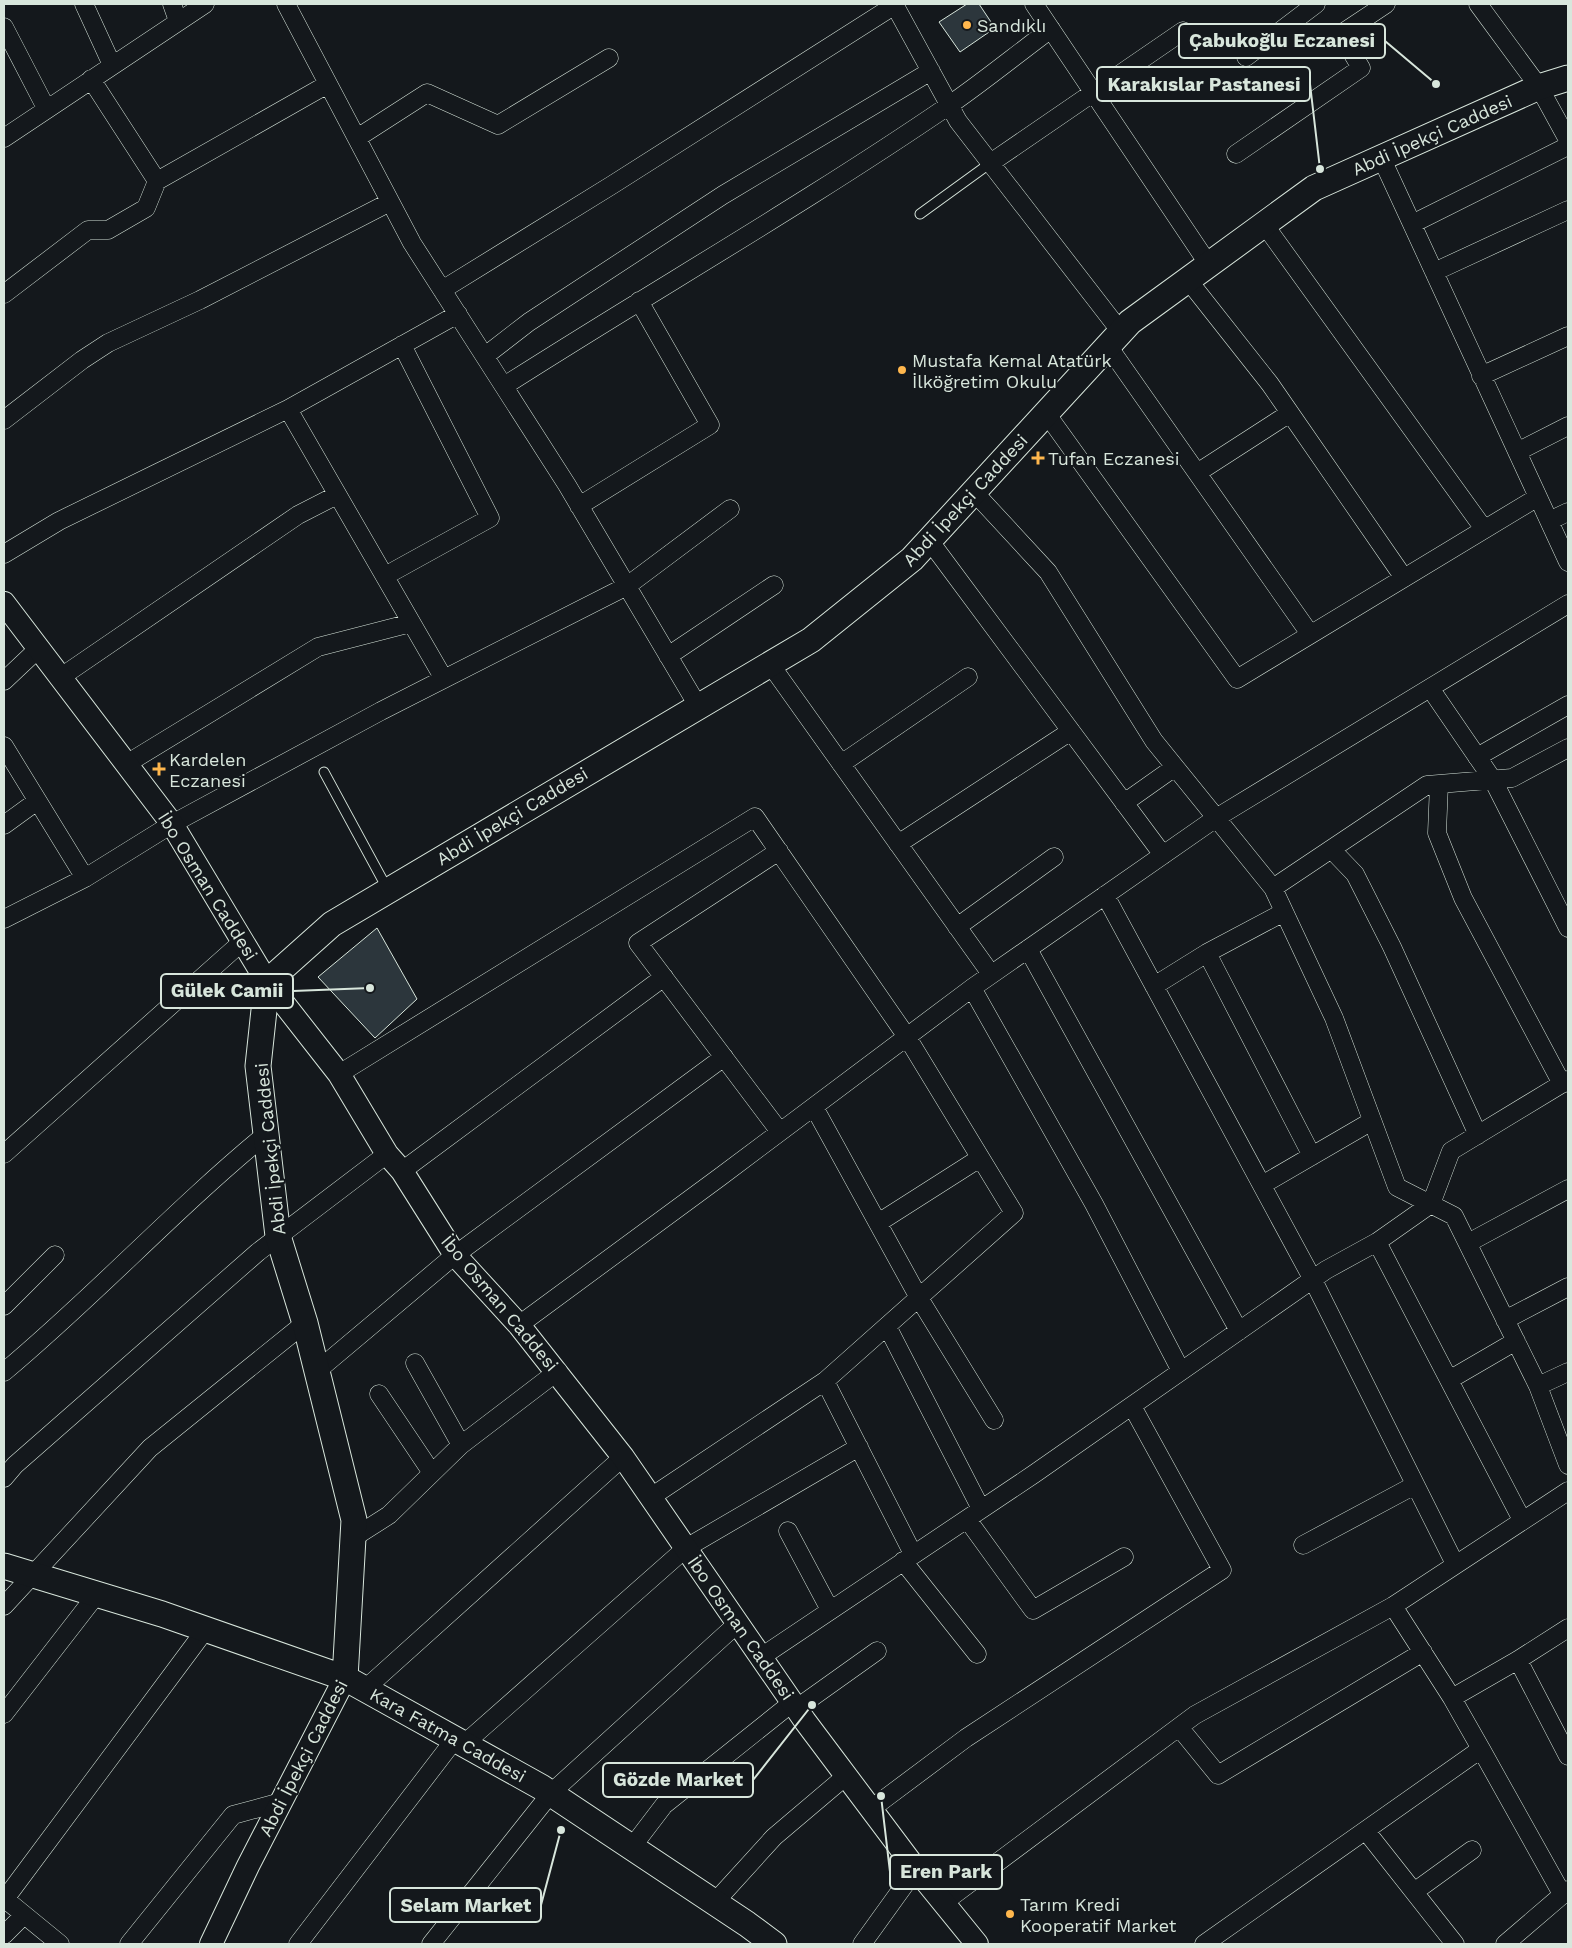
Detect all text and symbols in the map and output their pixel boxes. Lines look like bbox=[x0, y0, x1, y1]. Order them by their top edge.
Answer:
place label: Sandıklı bbox=[977, 15, 1046, 36]
marker: Sandıklı bbox=[961, 19, 973, 31]
callout: Çabukoğlu Eczanesi bbox=[1179, 24, 1385, 58]
text: Çabukoğlu Eczanesi bbox=[1189, 29, 1375, 52]
callout: Karakıslar Pastanesi bbox=[1097, 67, 1310, 101]
text: Karakıslar Pastanesi bbox=[1108, 73, 1301, 96]
street label: Abdi İpekçi Caddesi bbox=[1349, 90, 1515, 180]
place label: Mustafa Kemal Atatürk İlköğretim Okulu bbox=[912, 350, 1112, 392]
marker: Mustafa Kemal Atatürk İlköğretim Okulu bbox=[896, 364, 908, 376]
street label: Abdi İpekçi Caddesi bbox=[898, 430, 1032, 570]
place label: Tufan Eczanesi bbox=[1048, 448, 1180, 469]
marker: Tufan Eczanesi bbox=[1032, 452, 1044, 464]
place label: Kardelen Eczanesi bbox=[169, 749, 247, 791]
street label: Abdi İpekçi Caddesi bbox=[432, 762, 592, 870]
marker: Kardelen Eczanesi bbox=[153, 763, 165, 775]
street label: İbo Osman Caddesi bbox=[154, 808, 262, 964]
callout: Gülek Camii bbox=[161, 974, 293, 1008]
text: Gülek Camii bbox=[171, 979, 283, 1002]
street label: Abdi İpekçi Caddesi bbox=[251, 1062, 289, 1236]
street label: İbo Osman Caddesi bbox=[437, 1231, 563, 1375]
street label: İbo Osman Caddesi bbox=[683, 1552, 799, 1704]
street label: Abdi İpekçi Caddesi bbox=[254, 1676, 352, 1840]
street label: Kara Fatma Caddesi bbox=[366, 1683, 530, 1787]
callout: Gözde Market bbox=[603, 1763, 753, 1797]
text: Gözde Market bbox=[613, 1768, 744, 1791]
callout: Eren Park bbox=[890, 1855, 1002, 1889]
text: Eren Park bbox=[900, 1860, 992, 1883]
callout: Selam Market bbox=[390, 1888, 541, 1922]
text: Selam Market bbox=[401, 1894, 532, 1917]
place label: Tarım Kredi Kooperatif Market bbox=[1020, 1894, 1177, 1936]
marker: Tarım Kredi Kooperatif Market bbox=[1004, 1908, 1016, 1920]

